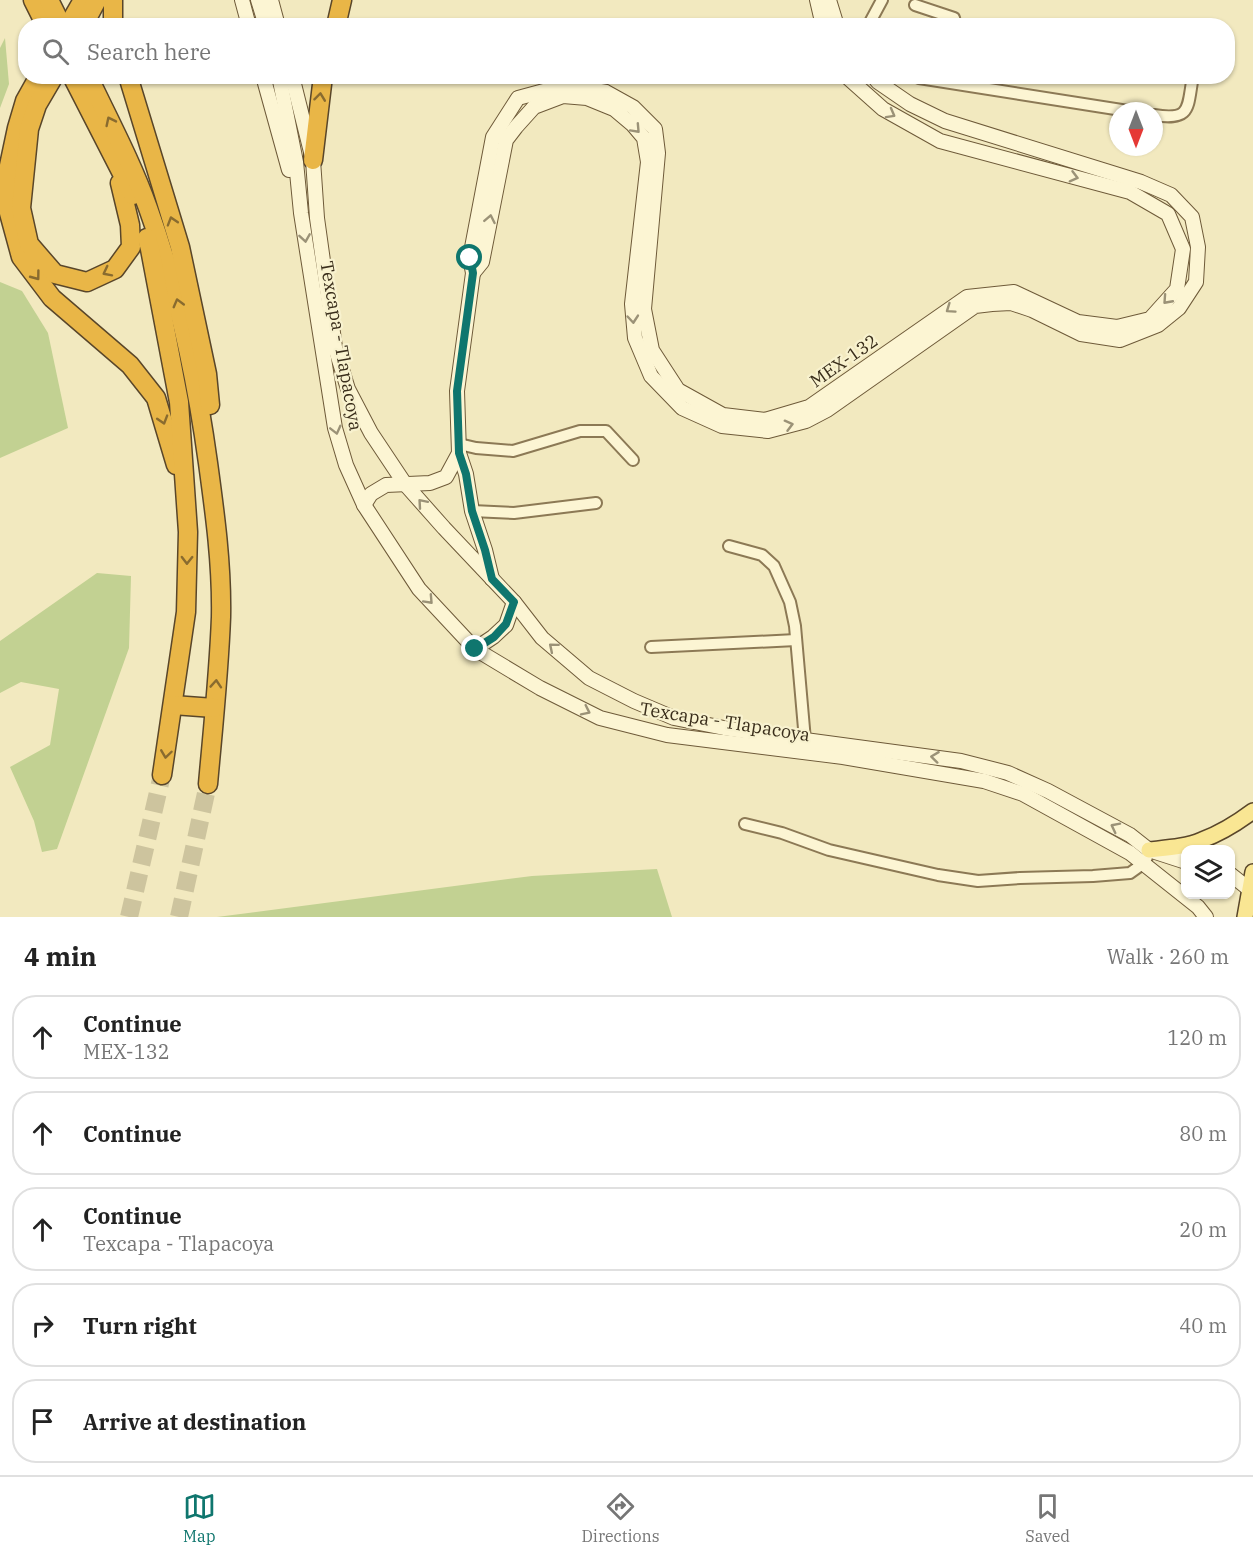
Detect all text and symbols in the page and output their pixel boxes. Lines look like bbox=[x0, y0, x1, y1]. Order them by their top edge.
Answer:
search box bbox=[18, 18, 1235, 84]
icon: search bbox=[39, 35, 72, 68]
text: Search here bbox=[87, 37, 211, 66]
one-way arrow bbox=[314, 93, 326, 102]
north arrow bbox=[1109, 102, 1163, 156]
one-way arrow bbox=[885, 107, 895, 118]
one-way arrow bbox=[105, 116, 117, 127]
one-way arrow bbox=[628, 122, 639, 133]
one-way arrow bbox=[1069, 170, 1079, 182]
one-way arrow bbox=[483, 214, 496, 224]
one-way arrow bbox=[167, 216, 179, 227]
one-way arrow bbox=[298, 232, 311, 242]
route start bbox=[456, 244, 482, 270]
street label: Texcapa - Tlapacoya bbox=[315, 259, 368, 433]
one-way arrow bbox=[102, 265, 113, 277]
one-way arrow bbox=[29, 270, 40, 281]
one-way arrow bbox=[1163, 293, 1174, 304]
one-way arrow bbox=[173, 298, 185, 309]
one-way arrow bbox=[946, 302, 957, 313]
one-way arrow bbox=[626, 315, 639, 324]
street label: MEX-132 bbox=[805, 329, 882, 392]
one-way arrow bbox=[156, 414, 168, 425]
one-way arrow bbox=[784, 420, 794, 433]
one-way arrow bbox=[329, 424, 341, 435]
one-way arrow bbox=[418, 499, 429, 510]
one-way arrow bbox=[181, 556, 193, 565]
one-way arrow bbox=[421, 593, 432, 604]
route end bbox=[461, 635, 487, 661]
one-way arrow bbox=[549, 644, 560, 655]
one-way arrow bbox=[209, 679, 222, 688]
street label: Texcapa - Tlapacoya bbox=[638, 697, 812, 746]
one-way arrow bbox=[580, 704, 591, 715]
one-way arrow bbox=[160, 749, 172, 758]
one-way arrow bbox=[930, 752, 939, 764]
one-way arrow bbox=[1111, 823, 1121, 834]
map controls bbox=[1181, 845, 1235, 899]
button: layers bbox=[1181, 845, 1235, 899]
text: 4 min bbox=[24, 939, 97, 973]
text: Walk · 260 m bbox=[1107, 943, 1229, 970]
text: Continue bbox=[83, 1009, 182, 1038]
icon: ahead bbox=[26, 1021, 59, 1054]
text: 120 m bbox=[1167, 1024, 1227, 1051]
text: MEX-132 bbox=[83, 1038, 170, 1065]
icon: ahead bbox=[26, 1117, 59, 1150]
text: Continue bbox=[83, 1119, 182, 1148]
text: 80 m bbox=[1179, 1120, 1227, 1147]
text: Continue bbox=[83, 1201, 182, 1230]
icon: ahead bbox=[26, 1213, 59, 1246]
text: 20 m bbox=[1179, 1216, 1227, 1243]
text: Texcapa - Tlapacoya bbox=[83, 1230, 274, 1257]
icon: right bbox=[26, 1309, 59, 1342]
text: Turn right bbox=[83, 1311, 197, 1340]
text: 40 m bbox=[1179, 1312, 1227, 1339]
icon: arrive bbox=[26, 1405, 59, 1438]
text: Arrive at destination bbox=[83, 1407, 306, 1436]
tab: Map bbox=[183, 1490, 216, 1546]
tab: Directions bbox=[582, 1490, 660, 1546]
tab: Saved bbox=[1025, 1490, 1070, 1546]

